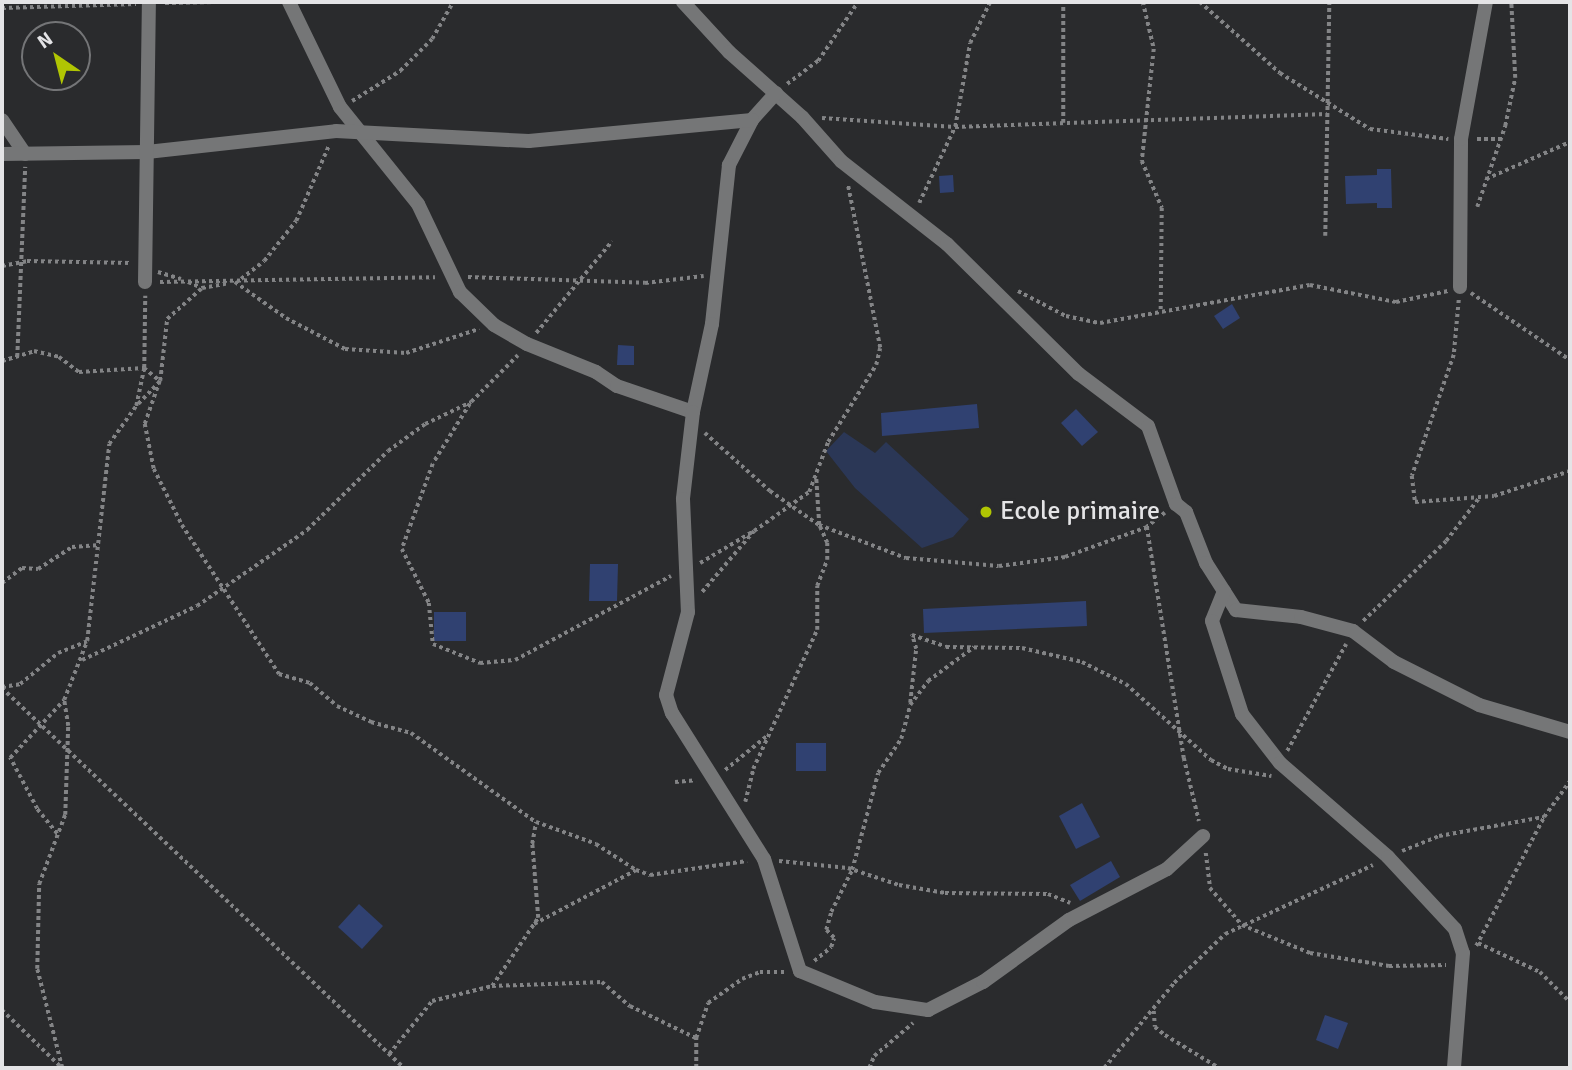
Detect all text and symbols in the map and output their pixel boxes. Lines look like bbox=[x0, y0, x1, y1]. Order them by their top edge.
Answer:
north arrow bbox=[21, 21, 91, 91]
text: N bbox=[33, 27, 57, 54]
place label: Ecole primaire bbox=[1000, 496, 1160, 528]
marker: Ecole primaire bbox=[978, 504, 994, 520]

